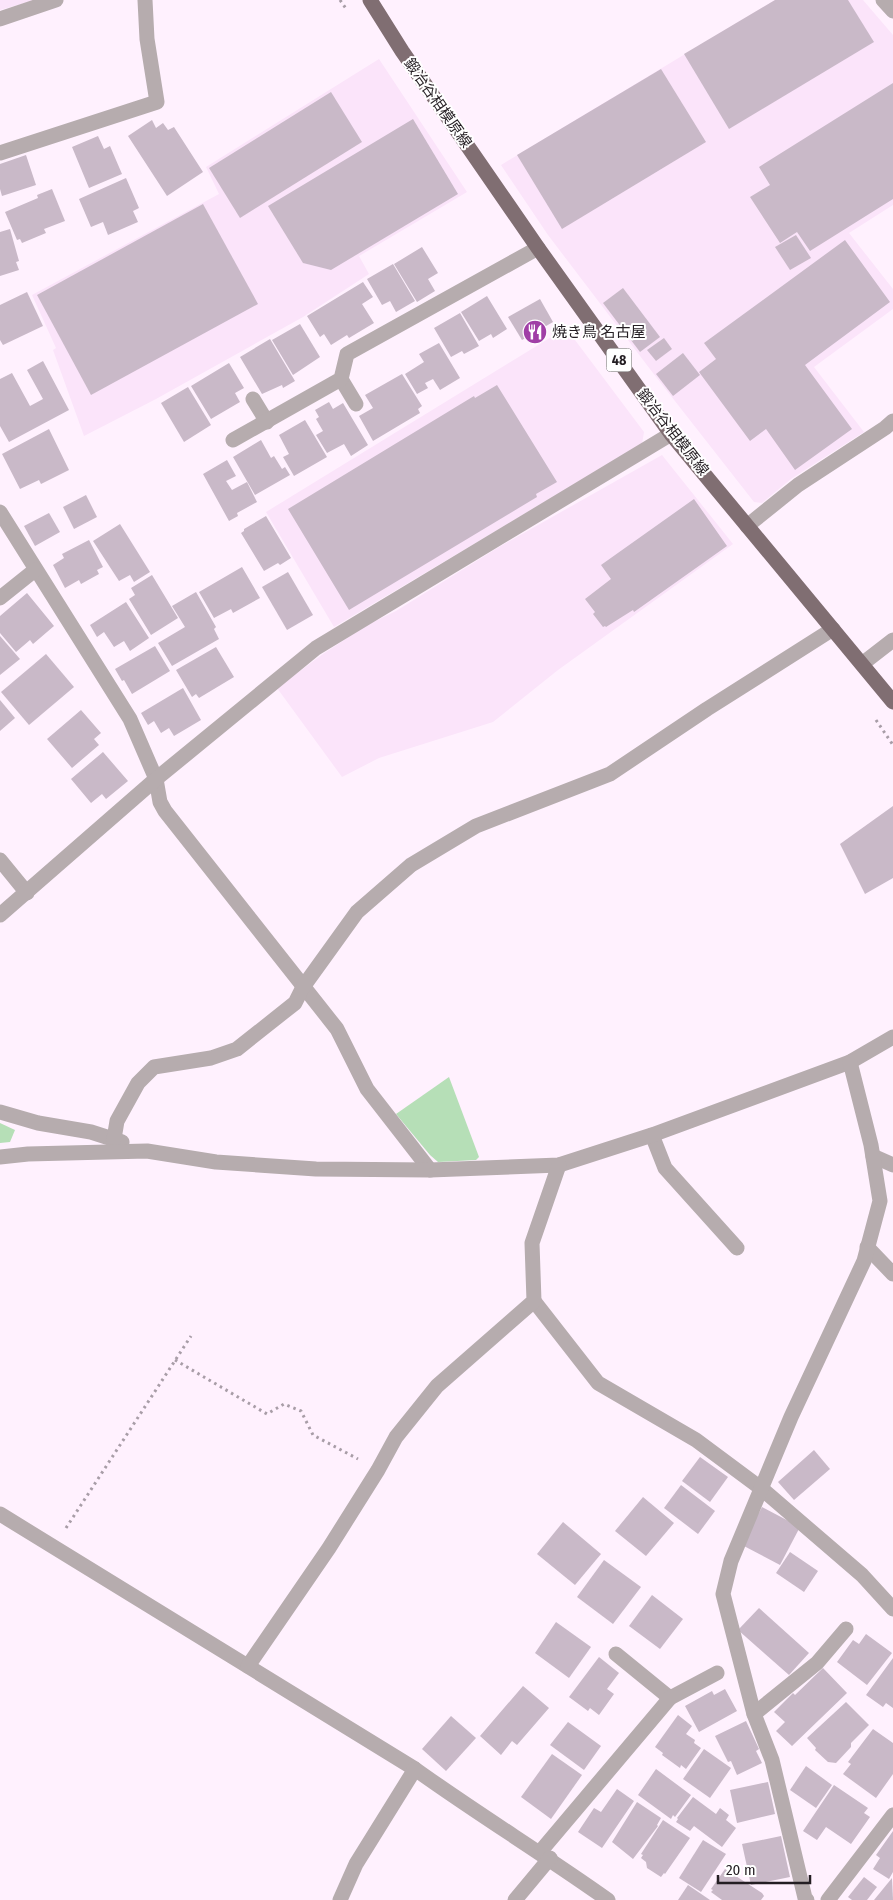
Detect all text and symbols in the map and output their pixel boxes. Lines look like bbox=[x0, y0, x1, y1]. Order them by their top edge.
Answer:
street label: 鍛冶谷相模原線 bbox=[401, 55, 475, 151]
restaurant icon: 焼き鳥 名古屋 bbox=[522, 319, 548, 345]
place label: 焼き鳥 名古屋 bbox=[552, 323, 646, 341]
road number: 48 bbox=[606, 348, 632, 372]
street label: 鍛冶谷相模原線 bbox=[634, 385, 712, 479]
scale bar bbox=[718, 1852, 810, 1884]
text: 20 m bbox=[726, 1861, 756, 1879]

